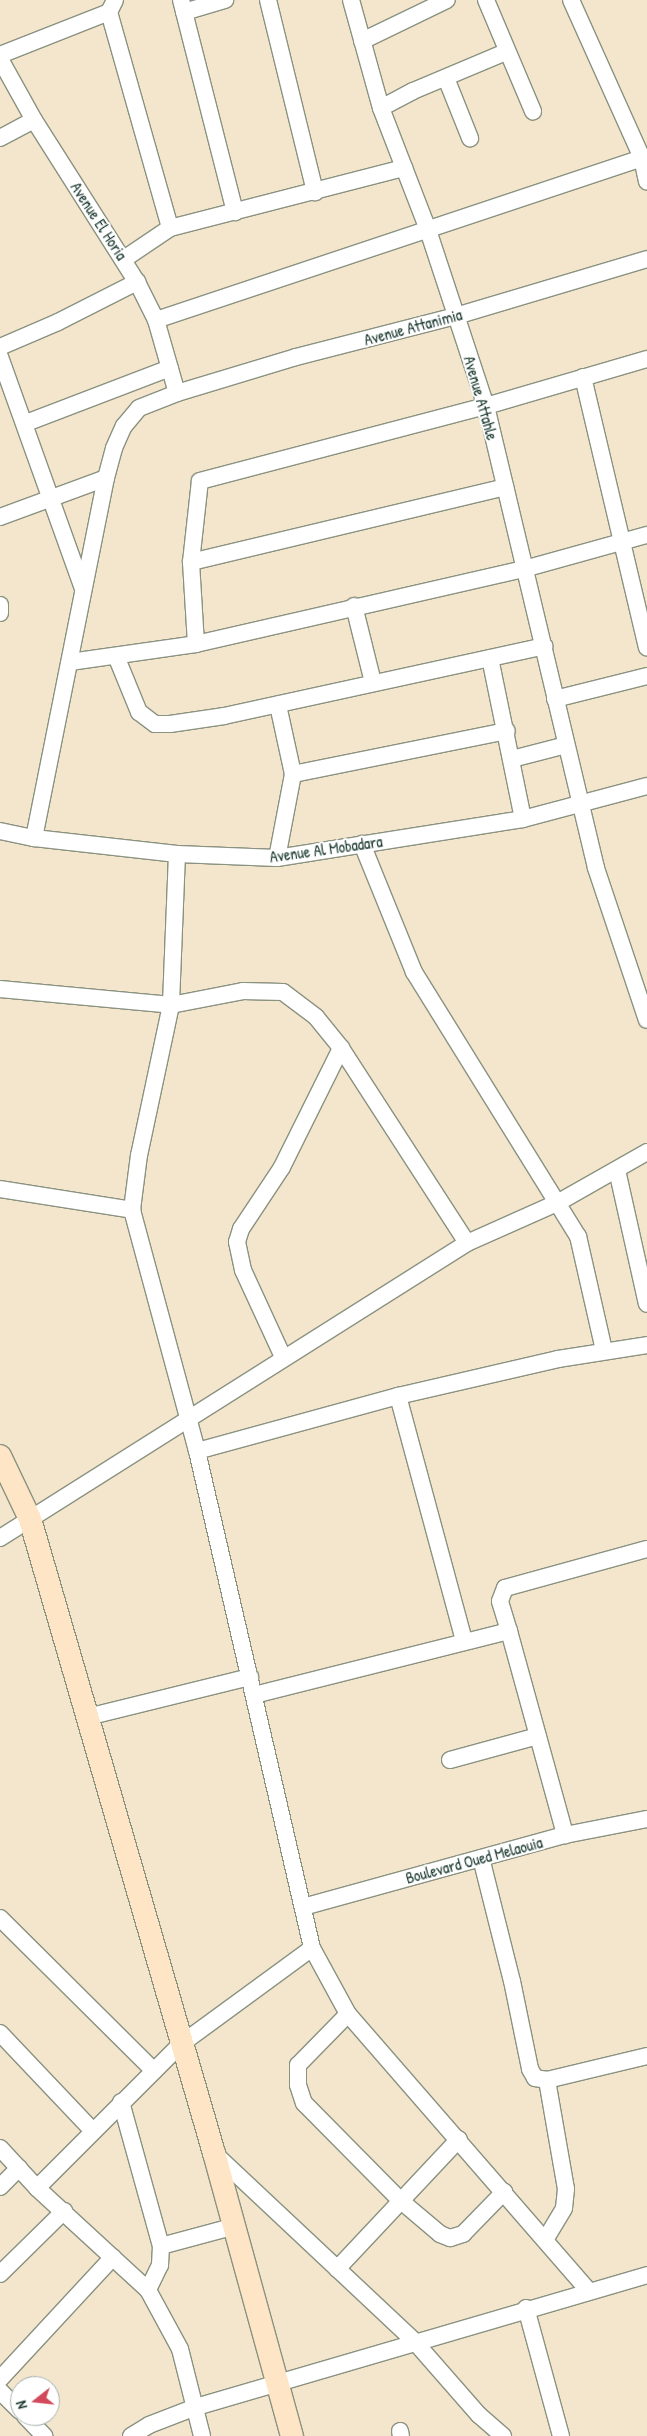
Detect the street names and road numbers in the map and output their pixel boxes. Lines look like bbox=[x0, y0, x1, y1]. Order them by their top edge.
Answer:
street label: Avenue El Horia bbox=[67, 178, 131, 264]
street label: Avenue Attanimia bbox=[362, 305, 464, 349]
street label: Avenue Attahle bbox=[460, 354, 502, 442]
street label: Avenue Al Mobadara bbox=[268, 832, 384, 866]
street label: Boulevard Oued Melaouia bbox=[403, 1832, 545, 1888]

